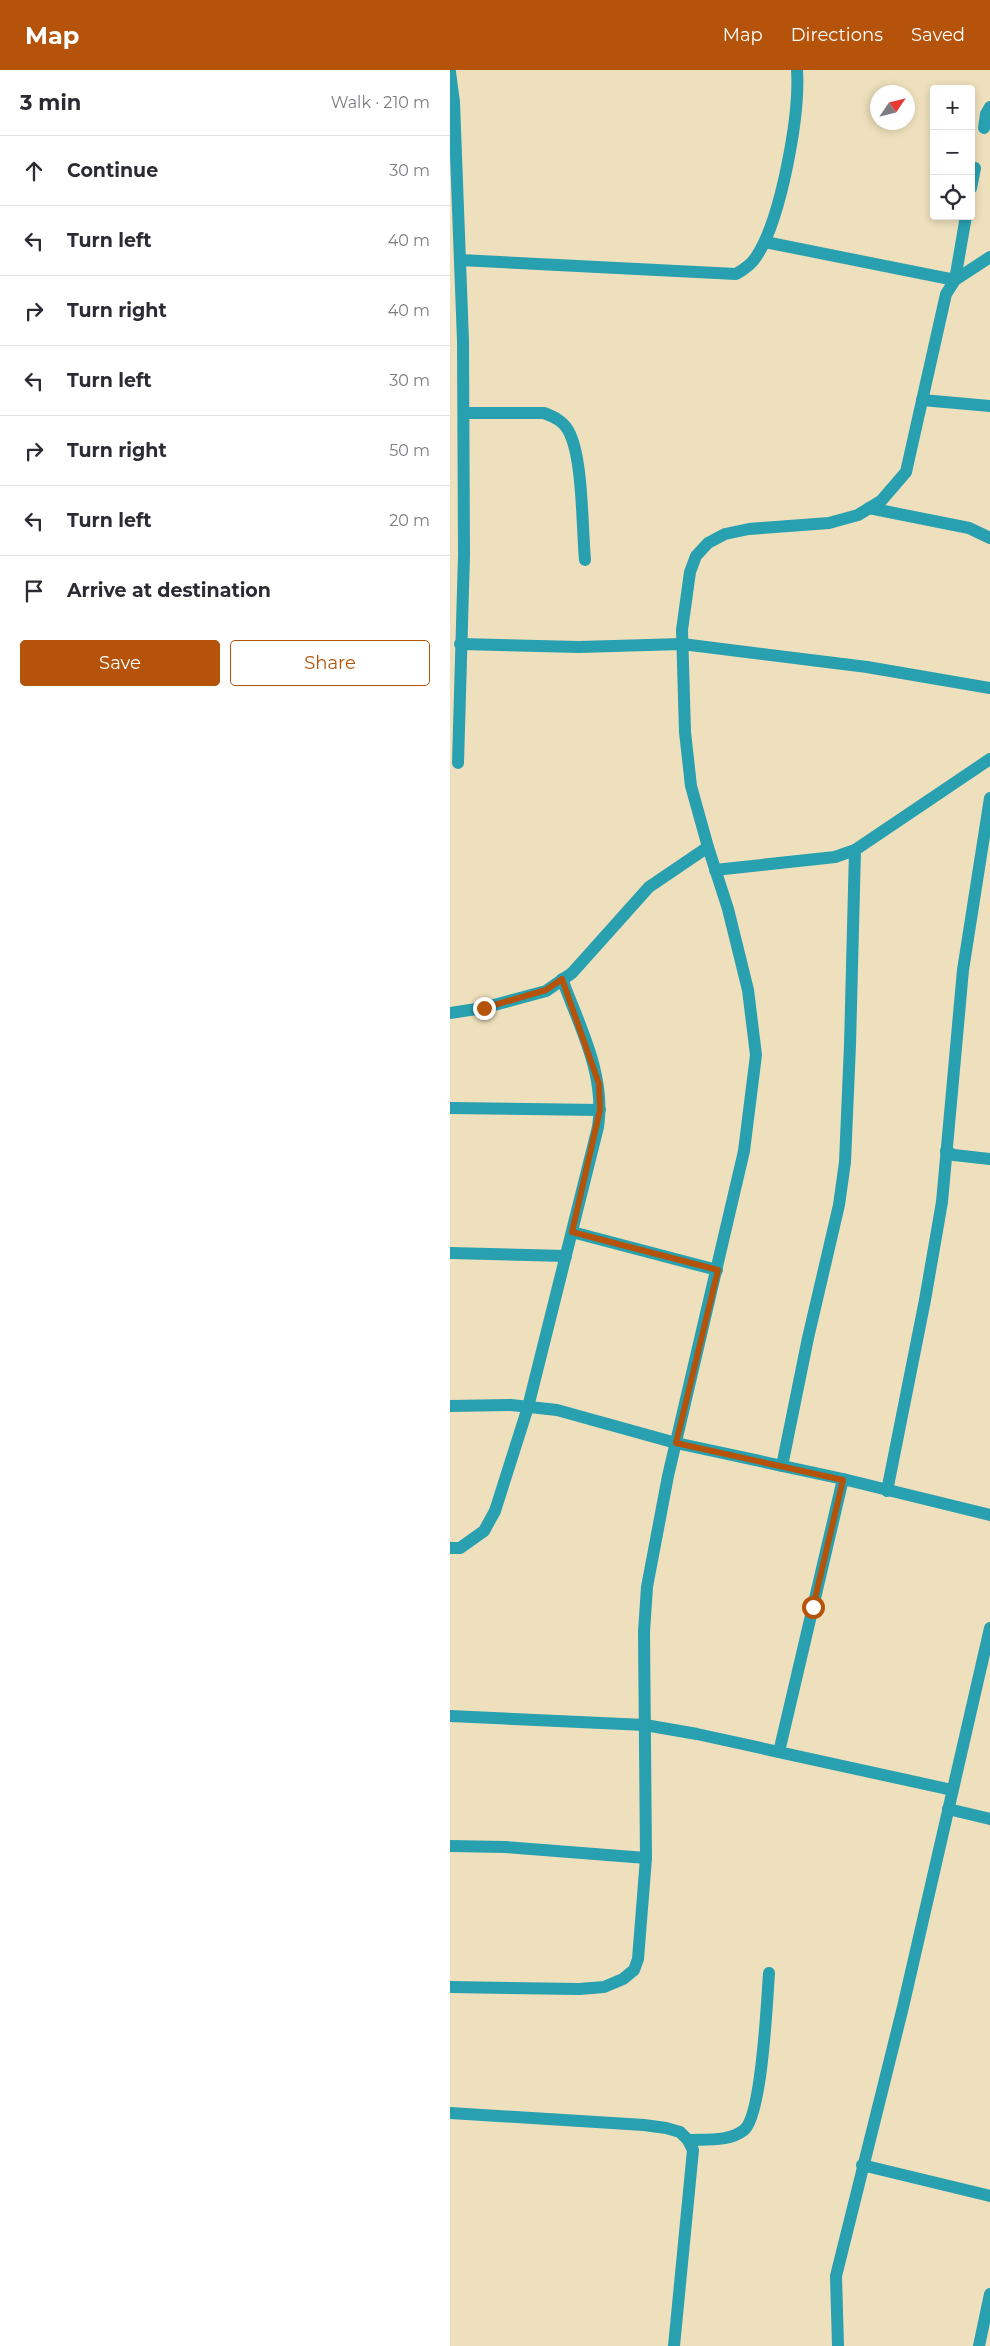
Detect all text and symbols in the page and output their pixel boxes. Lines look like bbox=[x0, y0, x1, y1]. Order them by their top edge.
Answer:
text: Map bbox=[25, 21, 79, 50]
text: Map bbox=[723, 24, 763, 46]
text: Directions bbox=[791, 24, 883, 46]
text: Saved bbox=[911, 24, 965, 46]
north arrow bbox=[870, 85, 915, 130]
map controls bbox=[930, 85, 975, 220]
button: + bbox=[930, 85, 975, 130]
text: 3 min bbox=[20, 90, 81, 115]
text: Walk · 210 m bbox=[331, 93, 430, 112]
button: − bbox=[930, 130, 975, 175]
icon: ahead bbox=[20, 157, 48, 185]
text: Continue bbox=[67, 159, 158, 182]
text: 30 m bbox=[389, 161, 430, 180]
button: locate bbox=[930, 175, 975, 220]
icon: left bbox=[20, 227, 48, 255]
text: Turn left bbox=[67, 229, 152, 252]
text: 40 m bbox=[388, 231, 430, 250]
icon: right bbox=[20, 297, 48, 325]
text: Turn right bbox=[67, 299, 167, 322]
text: 40 m bbox=[388, 301, 430, 320]
icon: left bbox=[20, 367, 48, 395]
text: Turn left bbox=[67, 369, 152, 392]
text: 30 m bbox=[389, 371, 430, 390]
icon: right bbox=[20, 437, 48, 465]
text: Turn right bbox=[67, 439, 167, 462]
text: 50 m bbox=[389, 441, 430, 460]
icon: left bbox=[20, 507, 48, 535]
text: Turn left bbox=[67, 509, 152, 532]
text: 20 m bbox=[389, 511, 430, 530]
icon: arrive bbox=[20, 577, 48, 605]
text: Arrive at destination bbox=[67, 579, 271, 602]
button: Save bbox=[20, 640, 220, 686]
button: Share bbox=[230, 640, 430, 686]
route end bbox=[473, 997, 496, 1020]
route start bbox=[802, 1596, 825, 1619]

